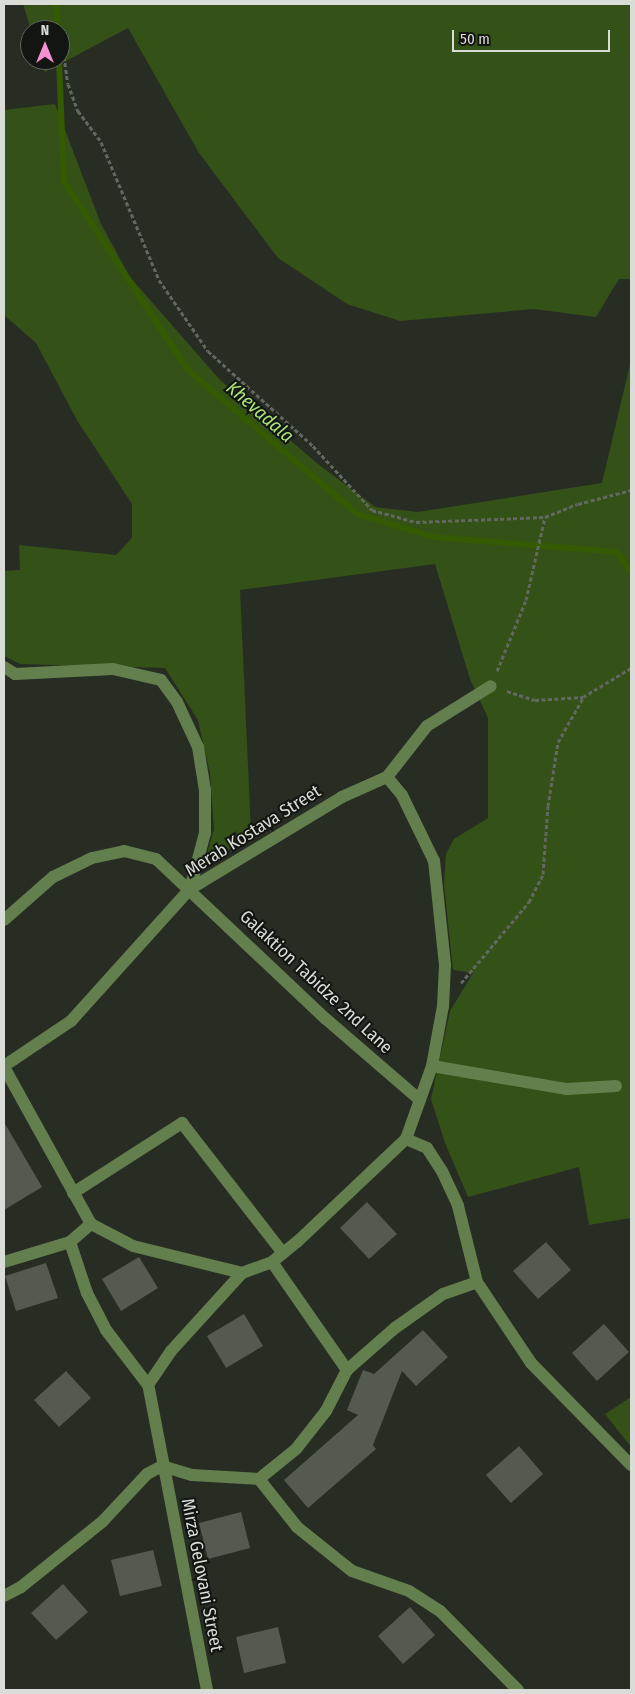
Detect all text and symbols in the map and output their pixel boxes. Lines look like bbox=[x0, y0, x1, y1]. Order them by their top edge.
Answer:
north arrow bbox=[20, 20, 70, 70]
scale bar bbox=[455, 20, 612, 52]
text: N bbox=[41, 22, 49, 39]
text: 50 m bbox=[460, 30, 490, 48]
water label: Khevadala bbox=[222, 377, 298, 447]
street label: Merab Kostava Street bbox=[181, 781, 325, 881]
street label: Galaktion Tabidze 2nd Lane bbox=[235, 906, 397, 1058]
street label: Mirza Gelovani Street bbox=[177, 1497, 227, 1653]

